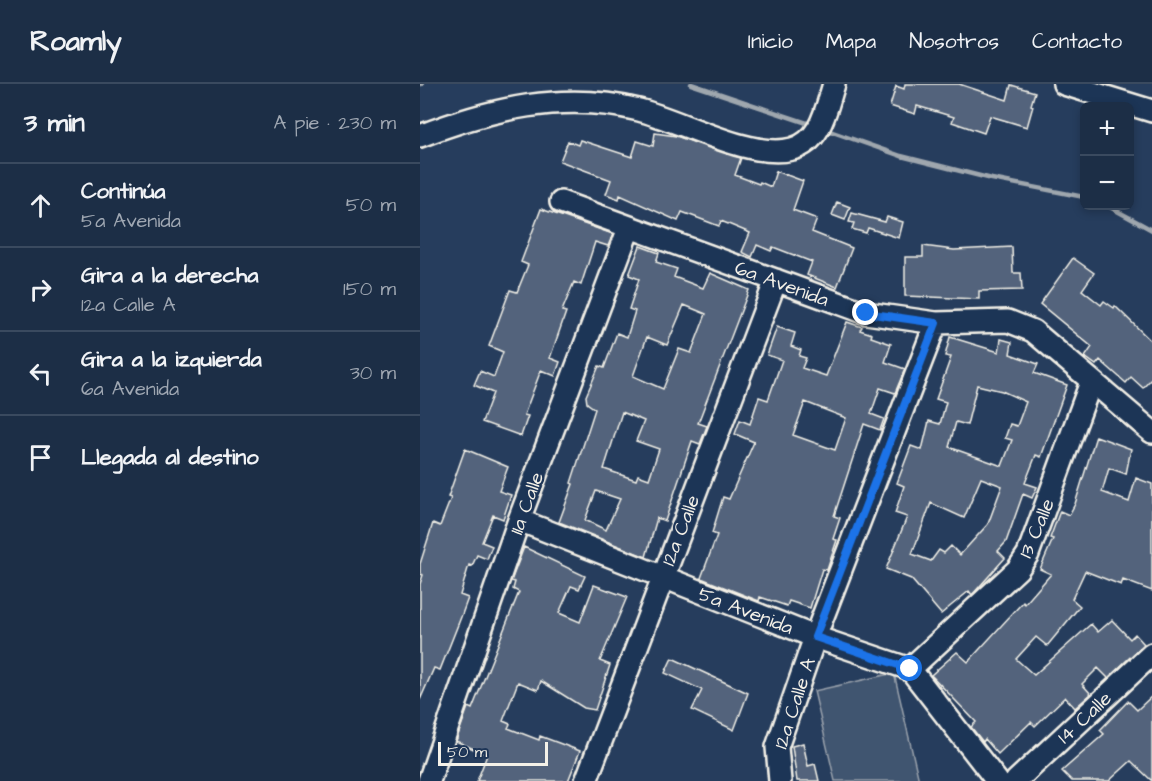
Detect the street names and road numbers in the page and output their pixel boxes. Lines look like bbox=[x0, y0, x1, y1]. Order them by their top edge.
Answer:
street label: 6a Avenida bbox=[731, 254, 833, 314]
street label: 11a Calle bbox=[503, 468, 551, 539]
street label: 12a Calle bbox=[655, 491, 707, 570]
street label: 13 Calle bbox=[1012, 494, 1062, 562]
street label: 5a Avenida bbox=[694, 580, 797, 642]
street label: 12a Calle A bbox=[767, 654, 823, 753]
street label: 14 Calle bbox=[1051, 685, 1118, 750]

